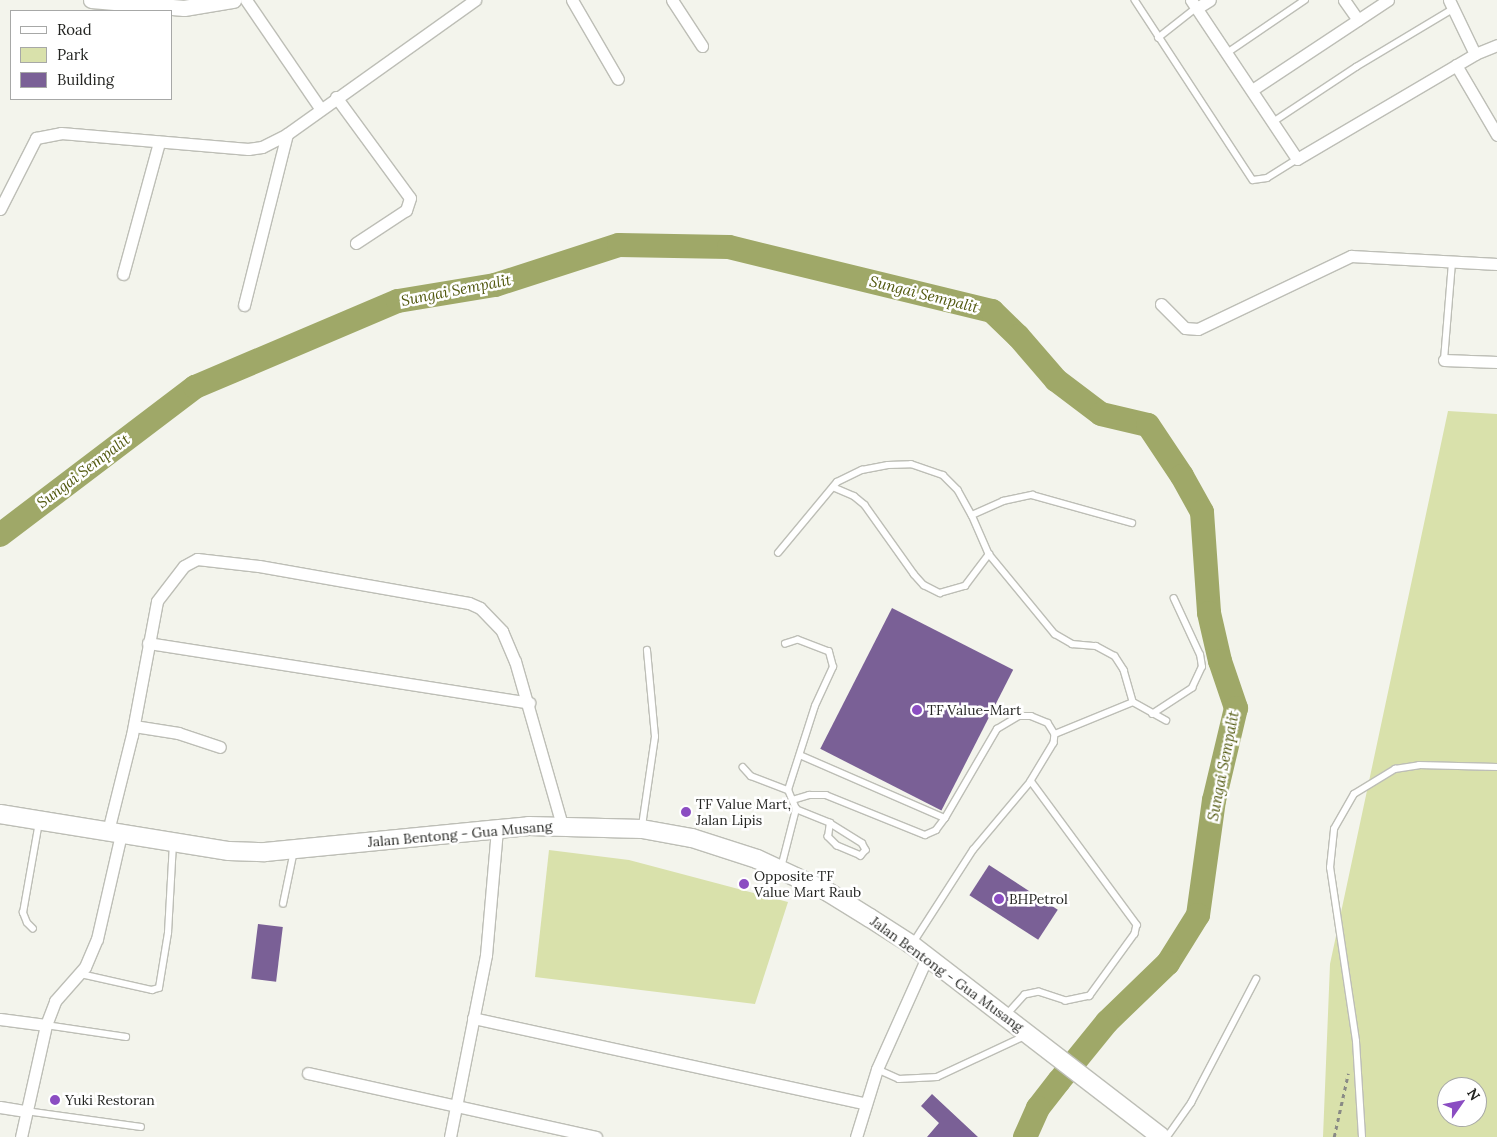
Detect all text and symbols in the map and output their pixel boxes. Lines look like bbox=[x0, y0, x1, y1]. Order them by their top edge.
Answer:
legend bbox=[10, 10, 172, 100]
text: Road bbox=[57, 20, 92, 39]
text: Park bbox=[57, 45, 88, 64]
text: Building bbox=[57, 70, 114, 89]
water label: Sungai Sempalit bbox=[400, 271, 512, 309]
water label: Sungai Sempalit bbox=[868, 272, 980, 316]
water label: Sungai Sempalit bbox=[33, 430, 133, 512]
place label: TF Value-Mart bbox=[927, 702, 1021, 718]
marker: TF Value-Mart bbox=[911, 704, 923, 716]
water label: Sungai Sempalit bbox=[1204, 710, 1242, 822]
place label: TF Value Mart, Jalan Lipis bbox=[696, 796, 791, 829]
marker: TF Value Mart, Jalan Lipis bbox=[680, 806, 692, 818]
street label: Jalan Bentong - Gua Musang bbox=[367, 818, 553, 850]
place label: Opposite TF Value Mart Raub bbox=[754, 868, 861, 900]
marker: Opposite TF Value Mart Raub bbox=[738, 878, 750, 890]
place label: BHPetrol bbox=[1009, 891, 1068, 907]
marker: BHPetrol bbox=[993, 893, 1005, 905]
street label: Jalan Bentong - Gua Musang bbox=[867, 913, 1027, 1035]
north arrow bbox=[1437, 1077, 1487, 1127]
text: N bbox=[1463, 1085, 1484, 1104]
place label: Yuki Restoran bbox=[65, 1092, 155, 1108]
marker: Yuki Restoran bbox=[49, 1094, 61, 1106]

